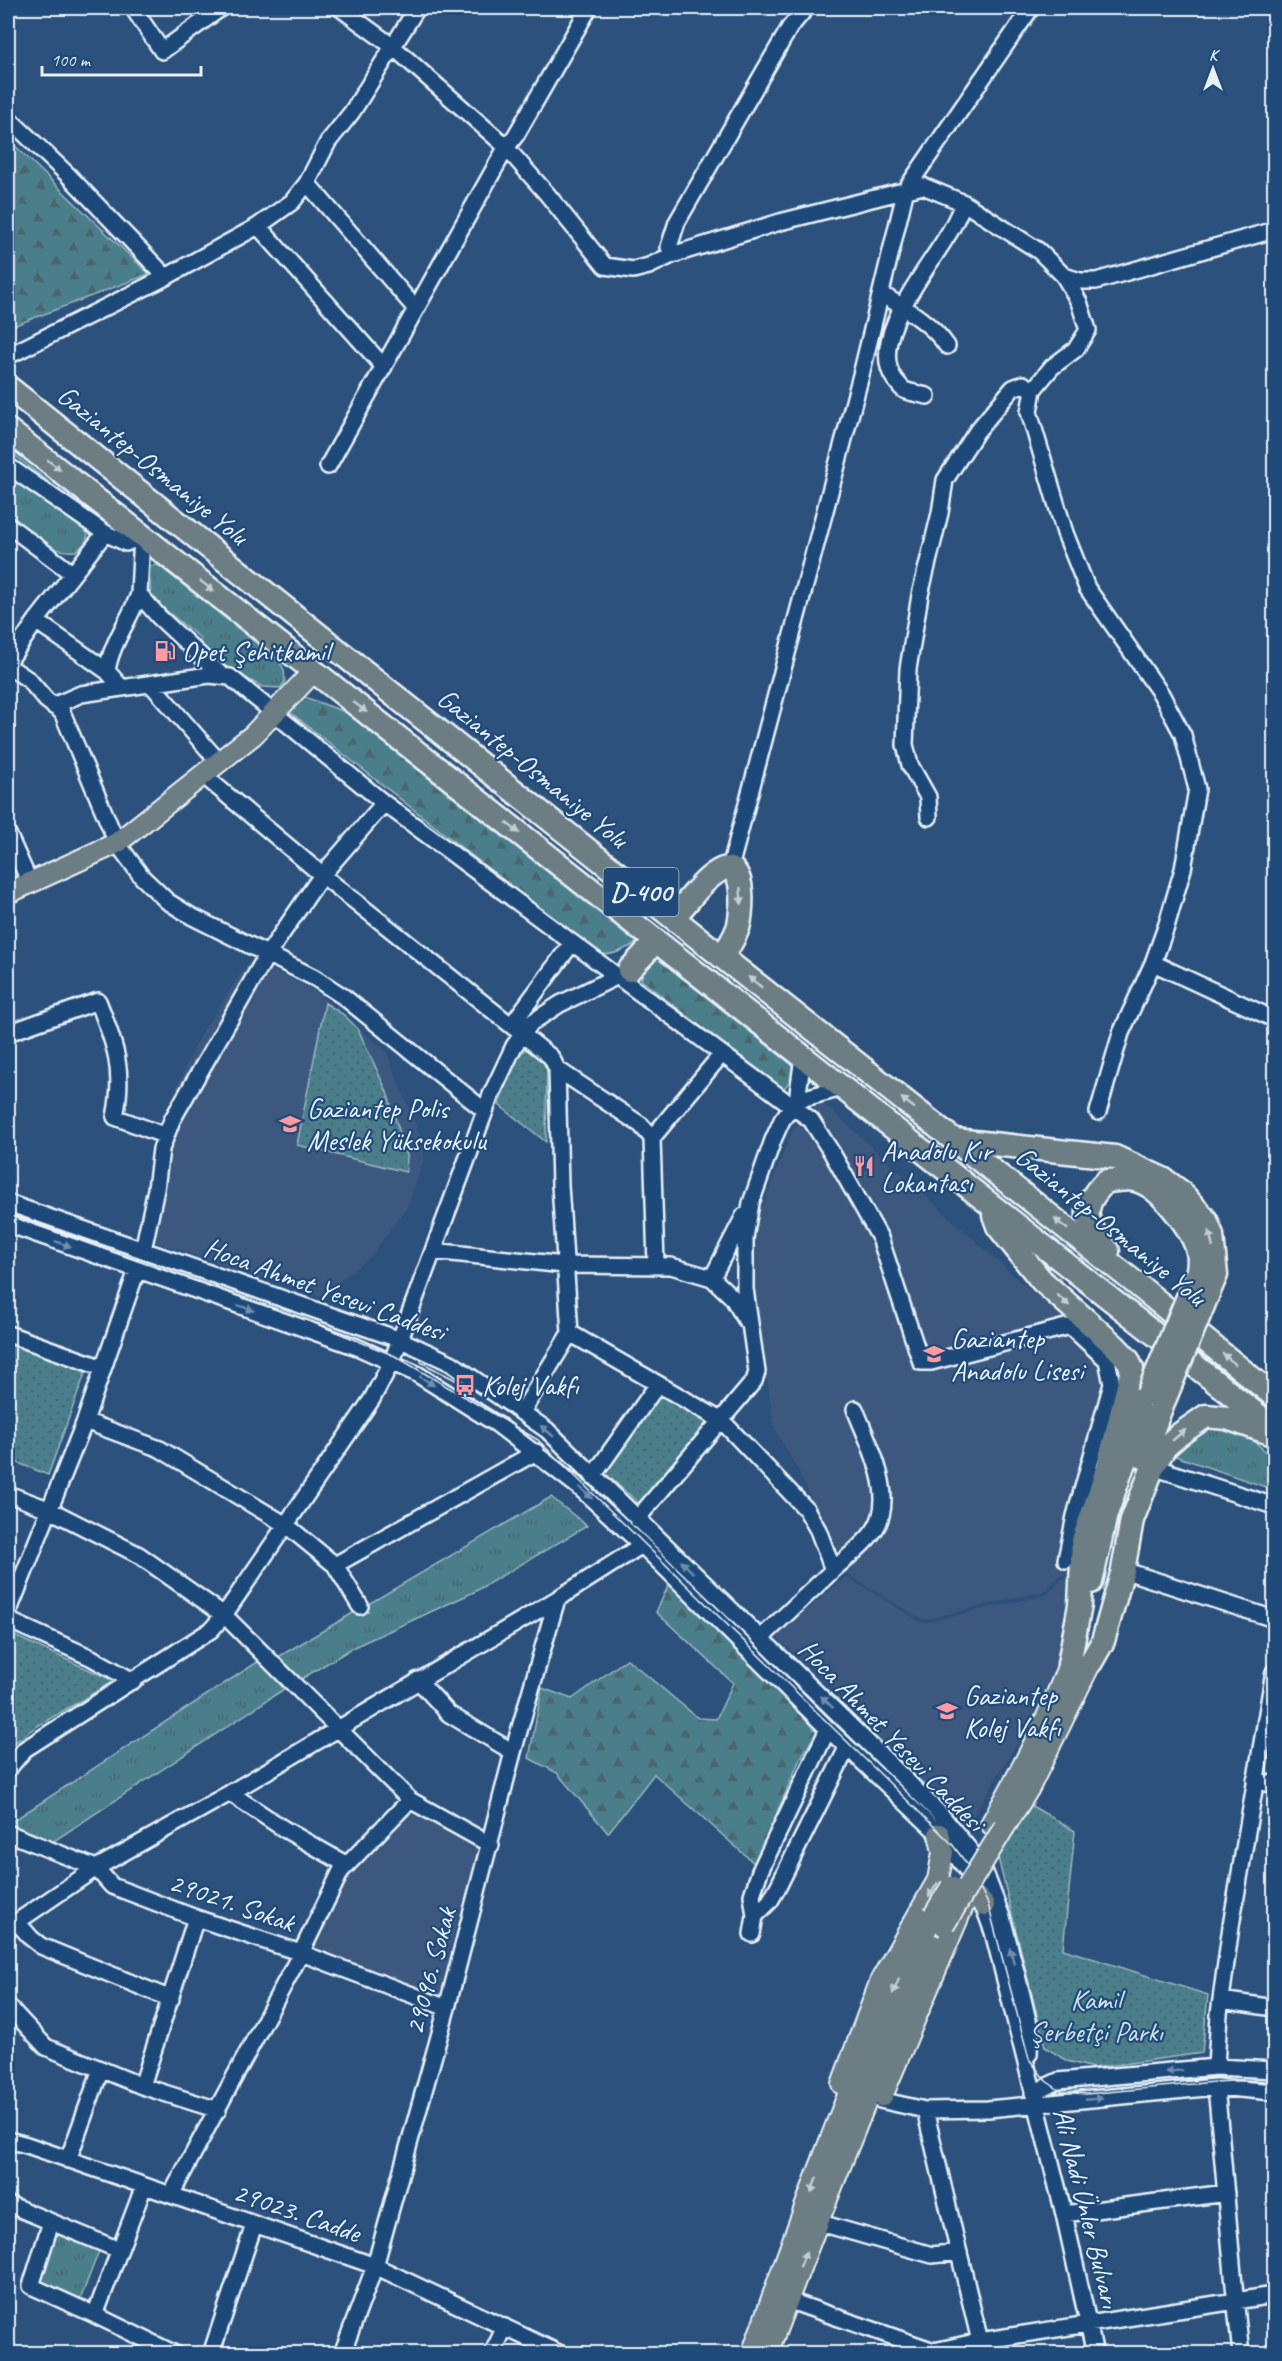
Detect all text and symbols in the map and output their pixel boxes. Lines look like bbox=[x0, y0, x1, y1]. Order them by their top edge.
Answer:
scale bar bbox=[42, 39, 201, 77]
north arrow bbox=[1183, 39, 1243, 99]
text: K bbox=[1209, 45, 1221, 65]
text: 100 m bbox=[51, 49, 92, 71]
street label: Gaziantep-Osmaniye Yolu bbox=[50, 377, 257, 554]
one-way arrow bbox=[46, 459, 62, 472]
one-way arrow bbox=[199, 580, 215, 593]
place label: Opet Şehitkamil bbox=[182, 634, 335, 669]
fuel station icon: Opet Şehitkamil bbox=[153, 639, 177, 663]
street label: Gaziantep-Osmaniye Yolu bbox=[430, 680, 637, 857]
one-way arrow bbox=[352, 701, 368, 714]
one-way arrow bbox=[505, 821, 521, 834]
road number: D-400 bbox=[604, 868, 678, 916]
one-way arrow bbox=[736, 886, 746, 905]
one-way arrow bbox=[747, 977, 762, 989]
place label: Gaziantep Polis Meslek Yüksekokulu bbox=[307, 1091, 487, 1158]
one-way arrow bbox=[900, 1096, 916, 1109]
school or university icon: Gaziantep Polis Meslek Yüksekokulu bbox=[278, 1112, 302, 1136]
place label: Anadolu Kır Lokantası bbox=[881, 1133, 995, 1200]
street label: Gaziantep-Osmaniye Yolu bbox=[1008, 1138, 1215, 1315]
restaurant icon: Anadolu Kır Lokantası bbox=[852, 1154, 876, 1178]
one-way arrow bbox=[1053, 1217, 1069, 1230]
street label: Hoca Ahmet Yesevi Caddesi bbox=[200, 1229, 454, 1350]
one-way arrow bbox=[1206, 1230, 1215, 1249]
one-way arrow bbox=[54, 1239, 72, 1249]
one-way arrow bbox=[1056, 1293, 1071, 1307]
one-way arrow bbox=[238, 1304, 256, 1314]
place label: Gaziantep Anadolu Lisesi bbox=[951, 1321, 1087, 1388]
school or university icon: Gaziantep Anadolu Lisesi bbox=[922, 1342, 946, 1366]
one-way arrow bbox=[1221, 1353, 1237, 1366]
place label: Kolej Vakfı bbox=[482, 1368, 580, 1403]
bus stop icon: Kolej Vakfı bbox=[453, 1373, 477, 1397]
one-way arrow bbox=[419, 1375, 435, 1386]
one-way arrow bbox=[539, 1424, 555, 1437]
one-way arrow bbox=[1171, 1429, 1186, 1442]
one-way arrow bbox=[578, 1486, 593, 1499]
one-way arrow bbox=[680, 1560, 694, 1574]
street label: Hoca Ahmet Yesevi Caddesi bbox=[791, 1631, 995, 1841]
place label: Gaziantep Kolej Vakfı bbox=[964, 1678, 1062, 1745]
one-way arrow bbox=[819, 1695, 834, 1709]
school or university icon: Gaziantep Kolej Vakfı bbox=[935, 1699, 959, 1723]
street label: 29021. Sokak bbox=[165, 1864, 301, 1940]
one-way arrow bbox=[927, 1882, 938, 1898]
street label: 29096. Sokak bbox=[396, 1902, 464, 2038]
one-way arrow bbox=[1006, 1947, 1016, 1965]
one-way arrow bbox=[892, 1977, 901, 1994]
park label: Kamil Şerbetçi Parkı bbox=[1029, 1982, 1165, 2049]
one-way arrow bbox=[1165, 2066, 1184, 2076]
one-way arrow bbox=[1084, 2094, 1103, 2104]
street label: Ali Nadi Ünler Bulvarı bbox=[1045, 2105, 1129, 2313]
street label: 29023. Cadde bbox=[229, 2174, 367, 2251]
one-way arrow bbox=[808, 2176, 818, 2194]
one-way arrow bbox=[798, 2250, 808, 2268]

